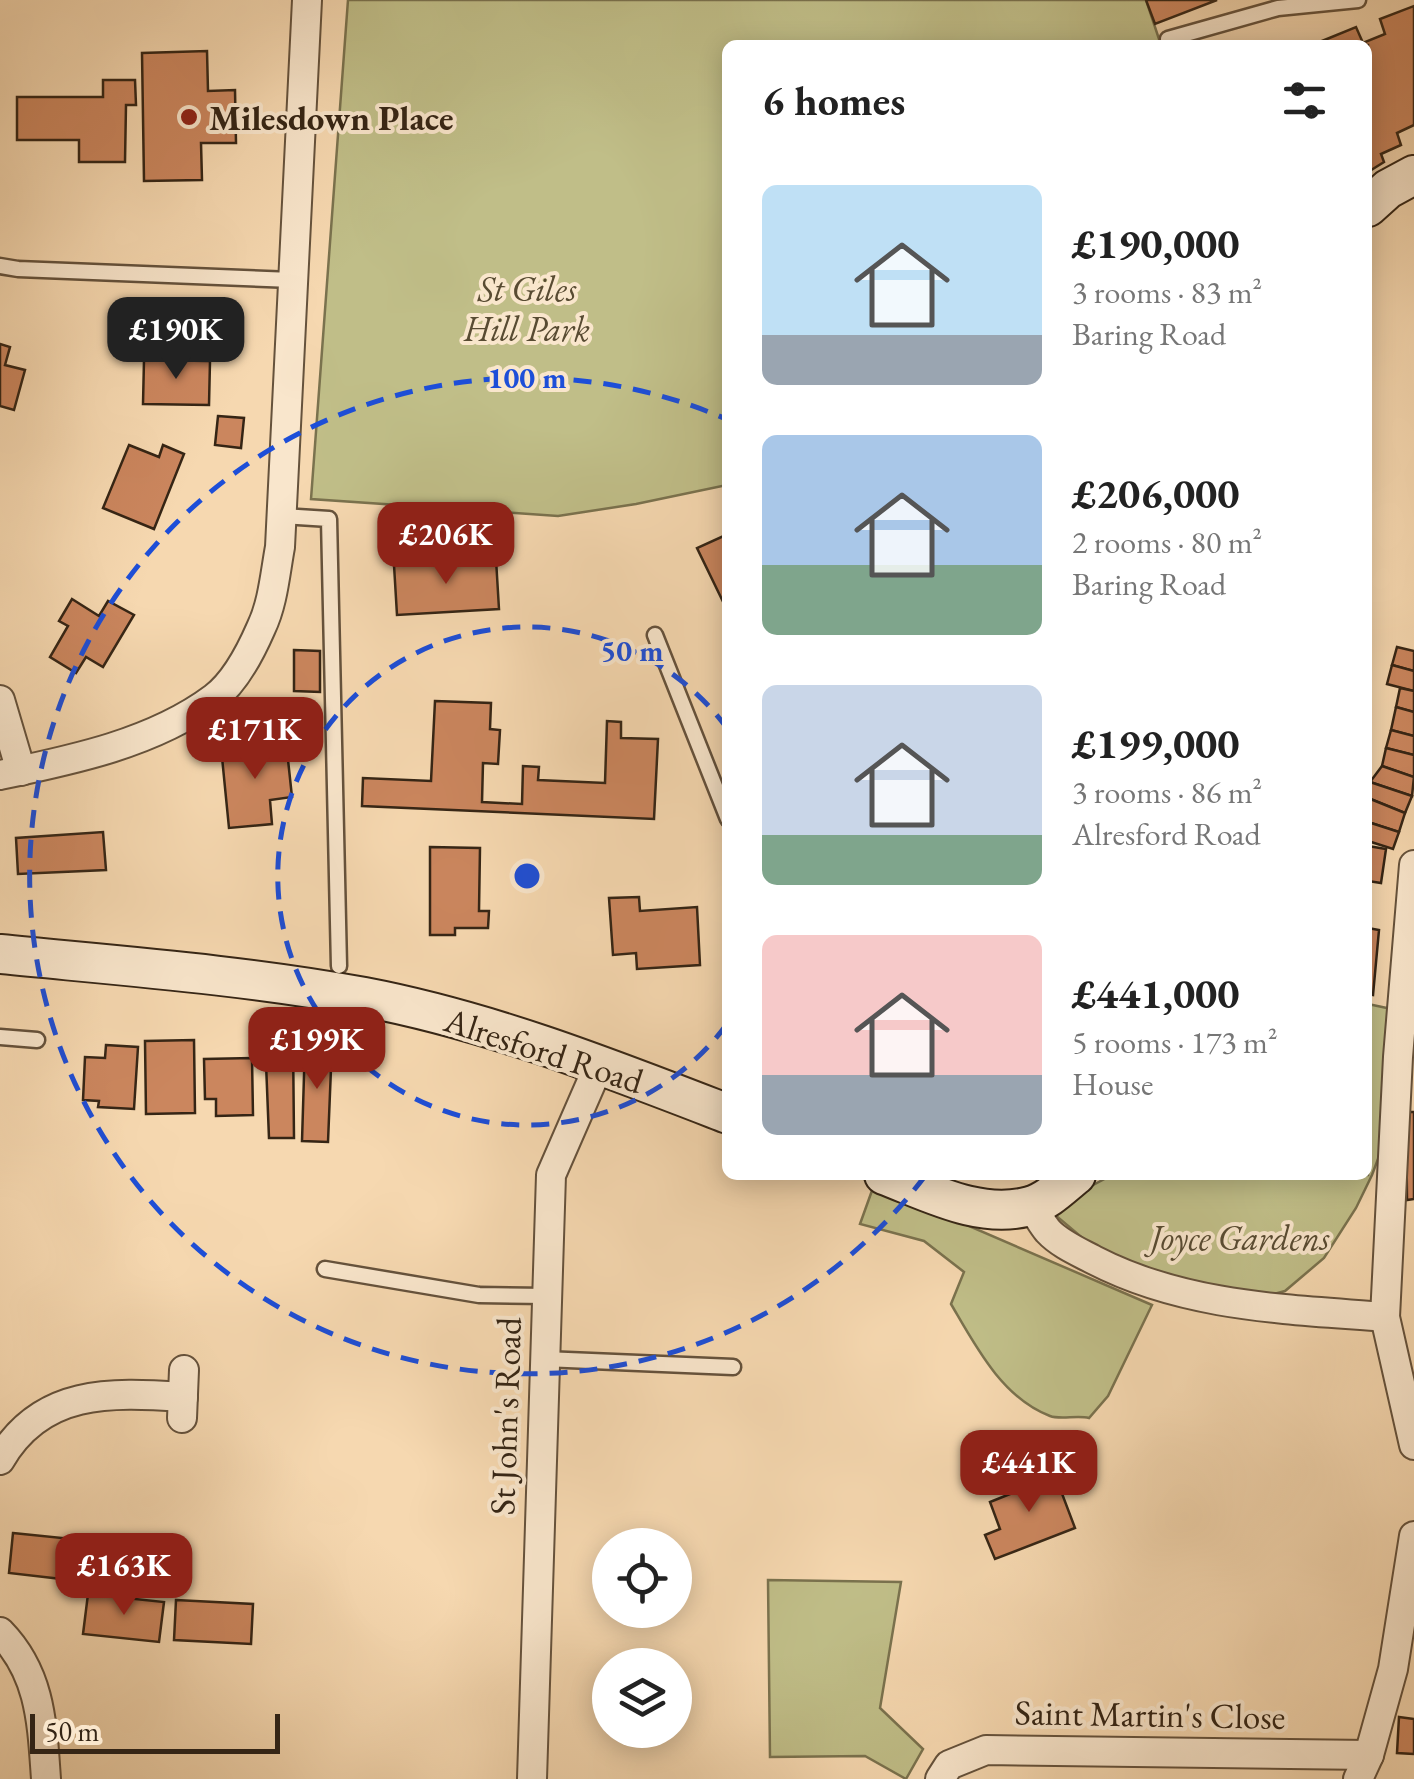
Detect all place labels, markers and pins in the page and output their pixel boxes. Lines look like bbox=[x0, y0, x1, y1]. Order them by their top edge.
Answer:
place label: Milesdown Place bbox=[209, 95, 454, 140]
marker: Milesdown Place bbox=[178, 106, 200, 128]
pin: £190K bbox=[106, 297, 246, 382]
pin: £206K bbox=[376, 502, 516, 587]
pin: £171K bbox=[185, 697, 325, 782]
centre of rings bbox=[509, 858, 545, 894]
pin: £199K bbox=[247, 1007, 387, 1092]
pin: £441K bbox=[959, 1430, 1099, 1515]
pin: £163K bbox=[54, 1533, 194, 1618]

